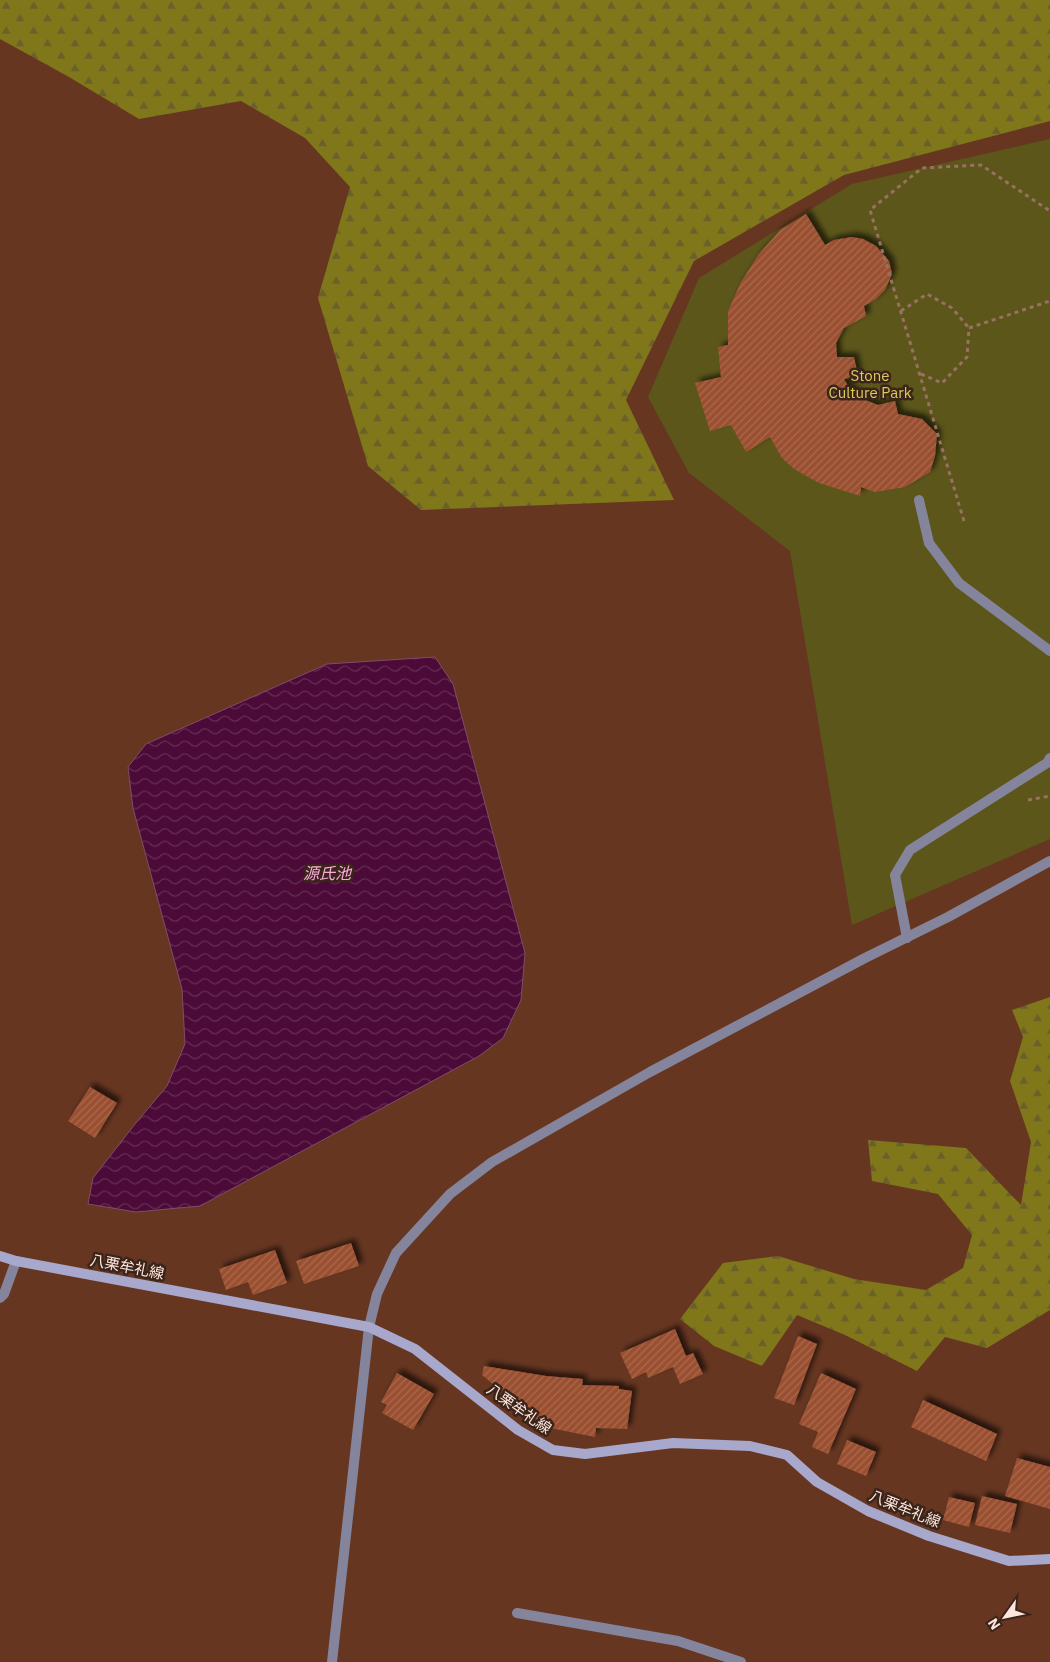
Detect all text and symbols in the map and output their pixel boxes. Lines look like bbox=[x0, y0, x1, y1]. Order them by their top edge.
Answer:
park label: Stone Culture Park bbox=[828, 366, 912, 402]
water label: 源氏池 bbox=[303, 863, 353, 883]
street label: 八栗牟礼線 bbox=[88, 1250, 166, 1283]
street label: 八栗牟礼線 bbox=[483, 1379, 555, 1438]
street label: 八栗牟礼線 bbox=[867, 1486, 944, 1531]
north arrow bbox=[980, 1592, 1030, 1642]
text: N bbox=[984, 1615, 1004, 1633]

